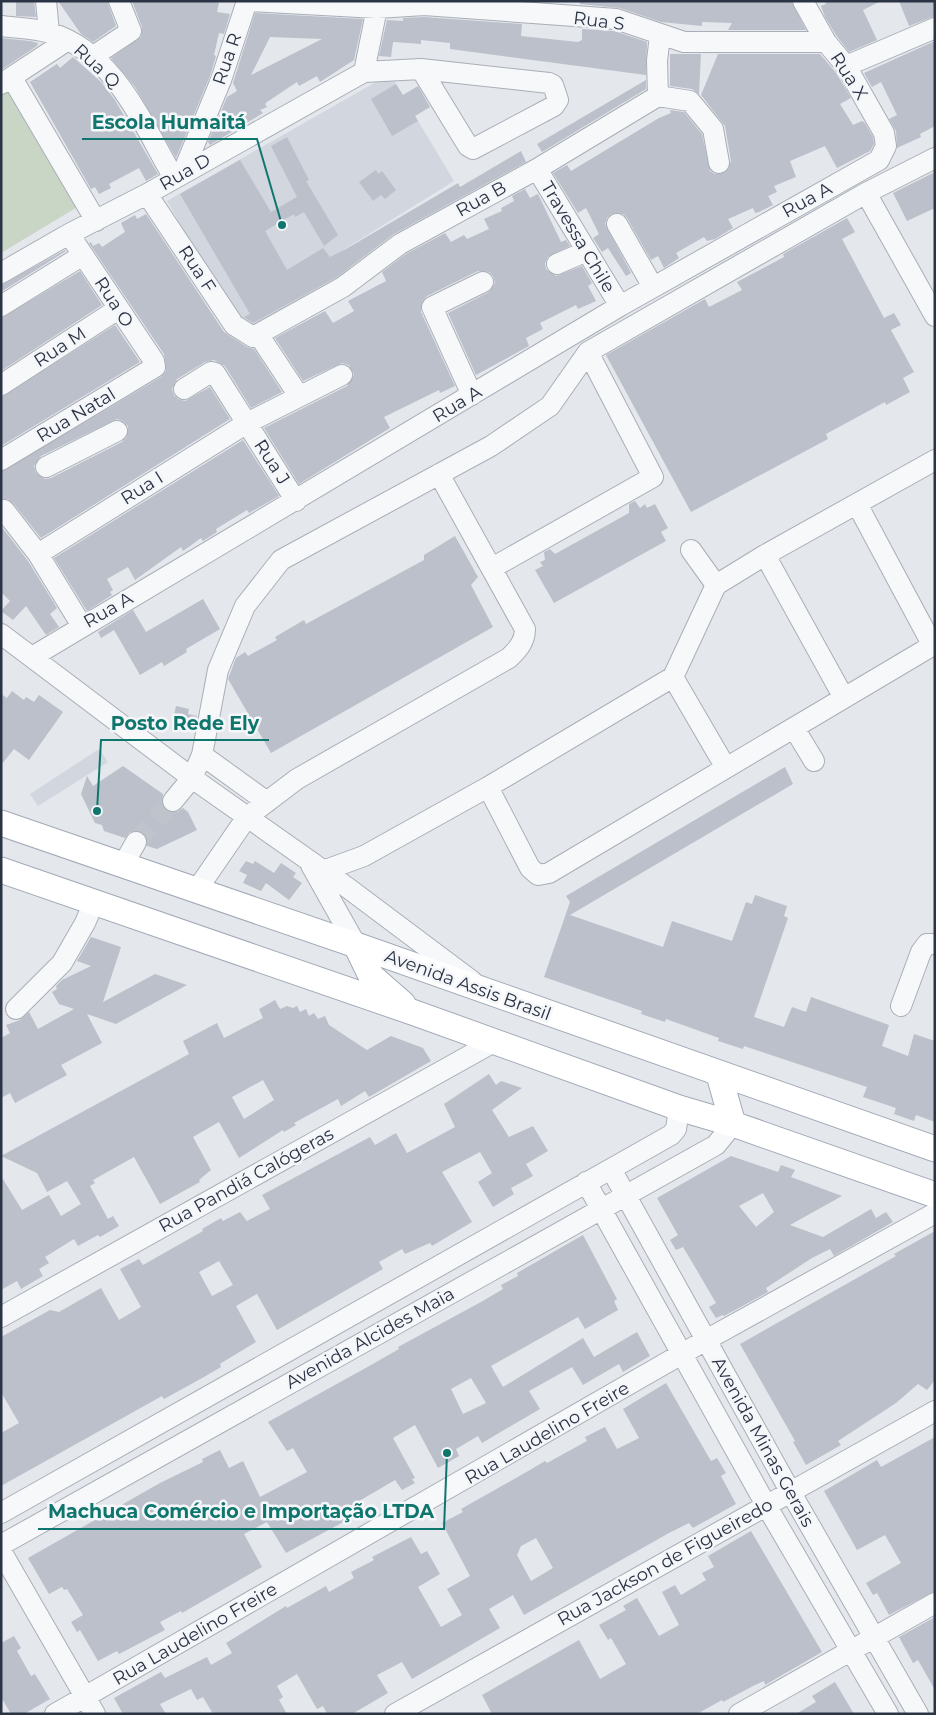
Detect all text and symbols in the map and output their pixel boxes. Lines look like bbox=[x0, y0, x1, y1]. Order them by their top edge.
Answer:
street label: Rua S bbox=[572, 7, 626, 35]
street label: Rua R bbox=[208, 30, 246, 88]
street label: Rua Q bbox=[69, 39, 125, 93]
street label: Rua X bbox=[826, 48, 873, 104]
callout: Escola Humaitá bbox=[82, 105, 257, 139]
text: Escola Humaitá bbox=[92, 111, 246, 134]
street label: Rua D bbox=[156, 149, 214, 195]
street label: Rua B bbox=[452, 176, 510, 222]
street label: Travessa Chile bbox=[536, 177, 620, 297]
street label: Rua A bbox=[778, 177, 836, 223]
street label: Rua F bbox=[174, 241, 220, 297]
street label: Rua O bbox=[90, 273, 138, 331]
street label: Rua M bbox=[30, 322, 90, 372]
street label: Rua A bbox=[428, 381, 486, 427]
street label: Rua Natal bbox=[33, 383, 119, 447]
street label: Rua J bbox=[249, 435, 295, 489]
street label: Rua I bbox=[117, 467, 167, 509]
street label: Rua A bbox=[79, 587, 137, 633]
callout: Posto Rede Ely bbox=[101, 706, 269, 740]
text: Posto Rede Ely bbox=[111, 712, 260, 735]
street label: Avenida Assis Brasil bbox=[382, 945, 554, 1025]
street label: Rua Pandiá Calógeras bbox=[155, 1123, 338, 1237]
street label: Avenida Alcides Maia bbox=[282, 1282, 458, 1394]
street label: Avenida Minas Gerais bbox=[707, 1353, 819, 1531]
street label: Rua Laudelino Freire bbox=[461, 1377, 633, 1489]
street label: Rua Jackson de Figueiredo bbox=[553, 1493, 777, 1631]
callout: Machuca Comércio e Importação LTDA bbox=[38, 1495, 444, 1529]
text: Machuca Comércio e Importação LTDA bbox=[48, 1500, 435, 1523]
street label: Rua Laudelino Freire bbox=[109, 1578, 281, 1690]

